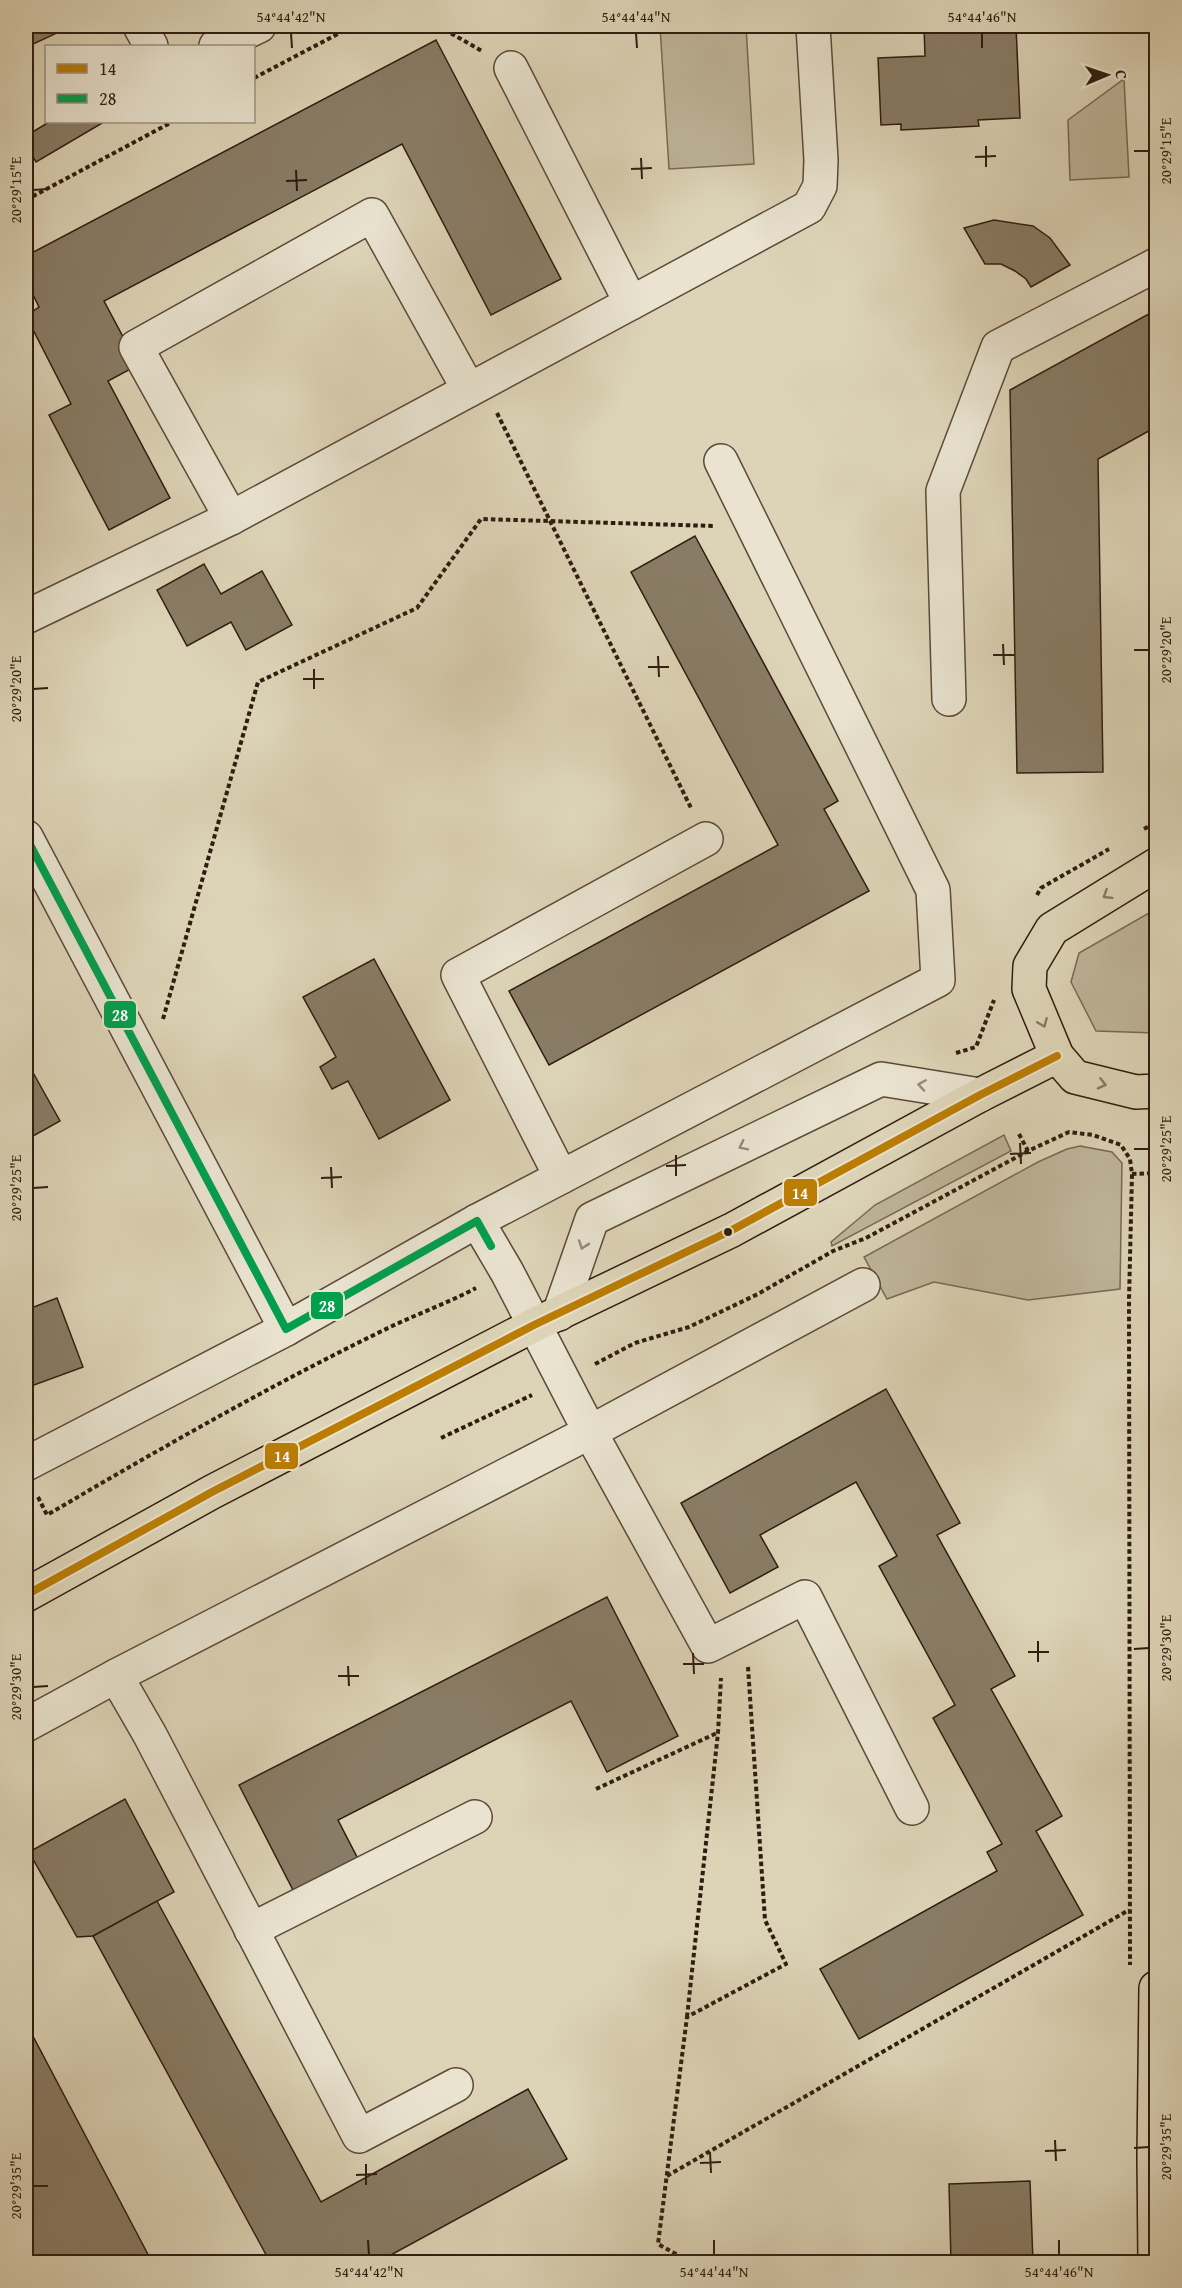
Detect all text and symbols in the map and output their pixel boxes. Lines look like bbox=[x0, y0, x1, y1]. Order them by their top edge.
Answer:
text: 54°44'42"N bbox=[257, 6, 326, 27]
text: 54°44'44"N bbox=[602, 6, 671, 27]
text: 54°44'46"N bbox=[948, 6, 1017, 27]
legend bbox=[45, 45, 255, 123]
north arrow bbox=[1077, 45, 1137, 105]
text: 14 bbox=[99, 55, 116, 82]
text: С bbox=[1110, 70, 1134, 79]
text: 28 bbox=[99, 85, 116, 112]
text: 20°29'15"E bbox=[1155, 117, 1176, 184]
text: 20°29'15"E bbox=[5, 156, 26, 223]
text: 20°29'20"E bbox=[1155, 616, 1176, 683]
text: 20°29'20"E bbox=[5, 655, 26, 722]
one-way arrow bbox=[1103, 888, 1113, 900]
line badge: 28 bbox=[103, 1000, 137, 1029]
text: 28 bbox=[112, 1003, 128, 1027]
one-way arrow bbox=[1036, 1017, 1048, 1028]
one-way arrow bbox=[1097, 1076, 1107, 1089]
one-way arrow bbox=[918, 1080, 927, 1092]
text: 20°29'25"E bbox=[1155, 1115, 1176, 1182]
one-way arrow bbox=[739, 1138, 750, 1150]
text: 20°29'25"E bbox=[5, 1154, 26, 1221]
line badge: 14 bbox=[783, 1178, 818, 1207]
text: 14 bbox=[792, 1181, 808, 1205]
unlabelled marker bbox=[722, 1226, 734, 1238]
one-way arrow bbox=[578, 1239, 591, 1250]
line badge: 28 bbox=[310, 1291, 344, 1320]
text: 28 bbox=[319, 1294, 335, 1318]
line badge: 14 bbox=[264, 1442, 299, 1470]
text: 14 bbox=[274, 1444, 290, 1468]
text: 20°29'30"E bbox=[1155, 1614, 1176, 1681]
text: 20°29'30"E bbox=[5, 1653, 26, 1720]
text: 20°29'35"E bbox=[1155, 2113, 1176, 2180]
text: 20°29'35"E bbox=[5, 2152, 26, 2219]
text: 54°44'42"N bbox=[335, 2261, 404, 2282]
text: 54°44'44"N bbox=[680, 2261, 749, 2282]
text: 54°44'46"N bbox=[1025, 2261, 1094, 2282]

